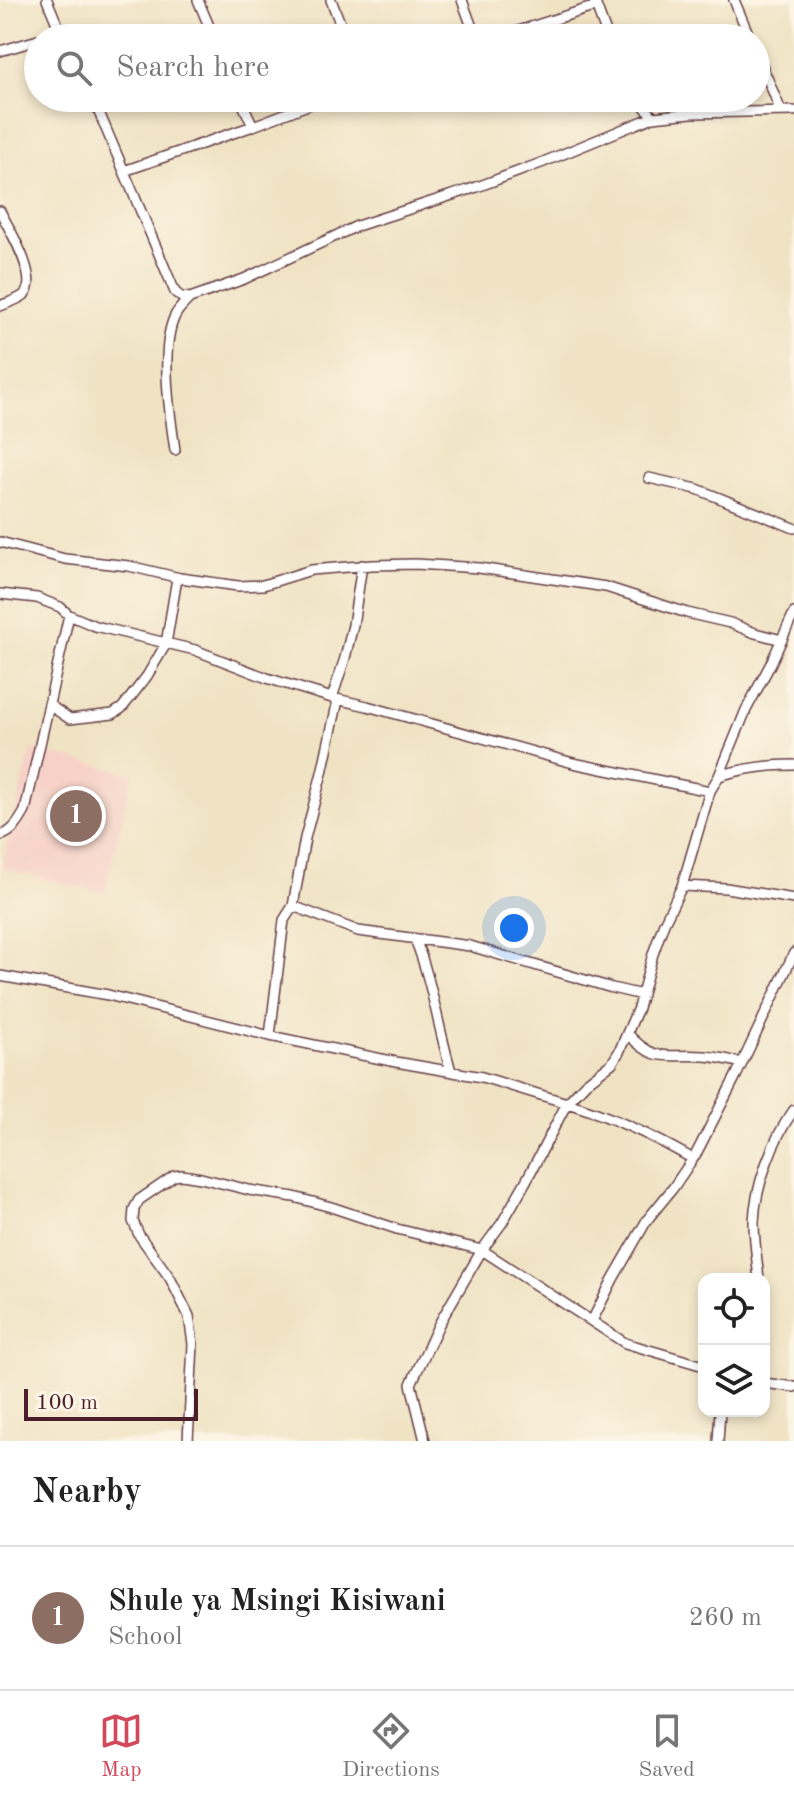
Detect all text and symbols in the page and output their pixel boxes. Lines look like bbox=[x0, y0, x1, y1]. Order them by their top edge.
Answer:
search box bbox=[24, 24, 770, 112]
icon: search bbox=[52, 46, 96, 90]
text: Search here bbox=[116, 53, 270, 83]
pin: 1 bbox=[50, 786, 102, 846]
your location bbox=[494, 908, 534, 948]
map controls bbox=[698, 1273, 770, 1417]
button: locate bbox=[698, 1273, 770, 1345]
button: layers bbox=[698, 1345, 770, 1417]
scale bar bbox=[24, 1385, 198, 1421]
text: 100 m bbox=[36, 1392, 98, 1414]
text: Nearby bbox=[32, 1476, 142, 1510]
text: Shule ya Msingi Kisiwani bbox=[108, 1587, 446, 1617]
text: 1 bbox=[50, 1605, 66, 1631]
text: 260 m bbox=[689, 1605, 762, 1631]
text: School bbox=[108, 1624, 182, 1650]
tab: Map bbox=[99, 1709, 143, 1784]
tab: Directions bbox=[342, 1709, 440, 1784]
tab: Saved bbox=[639, 1709, 695, 1784]

